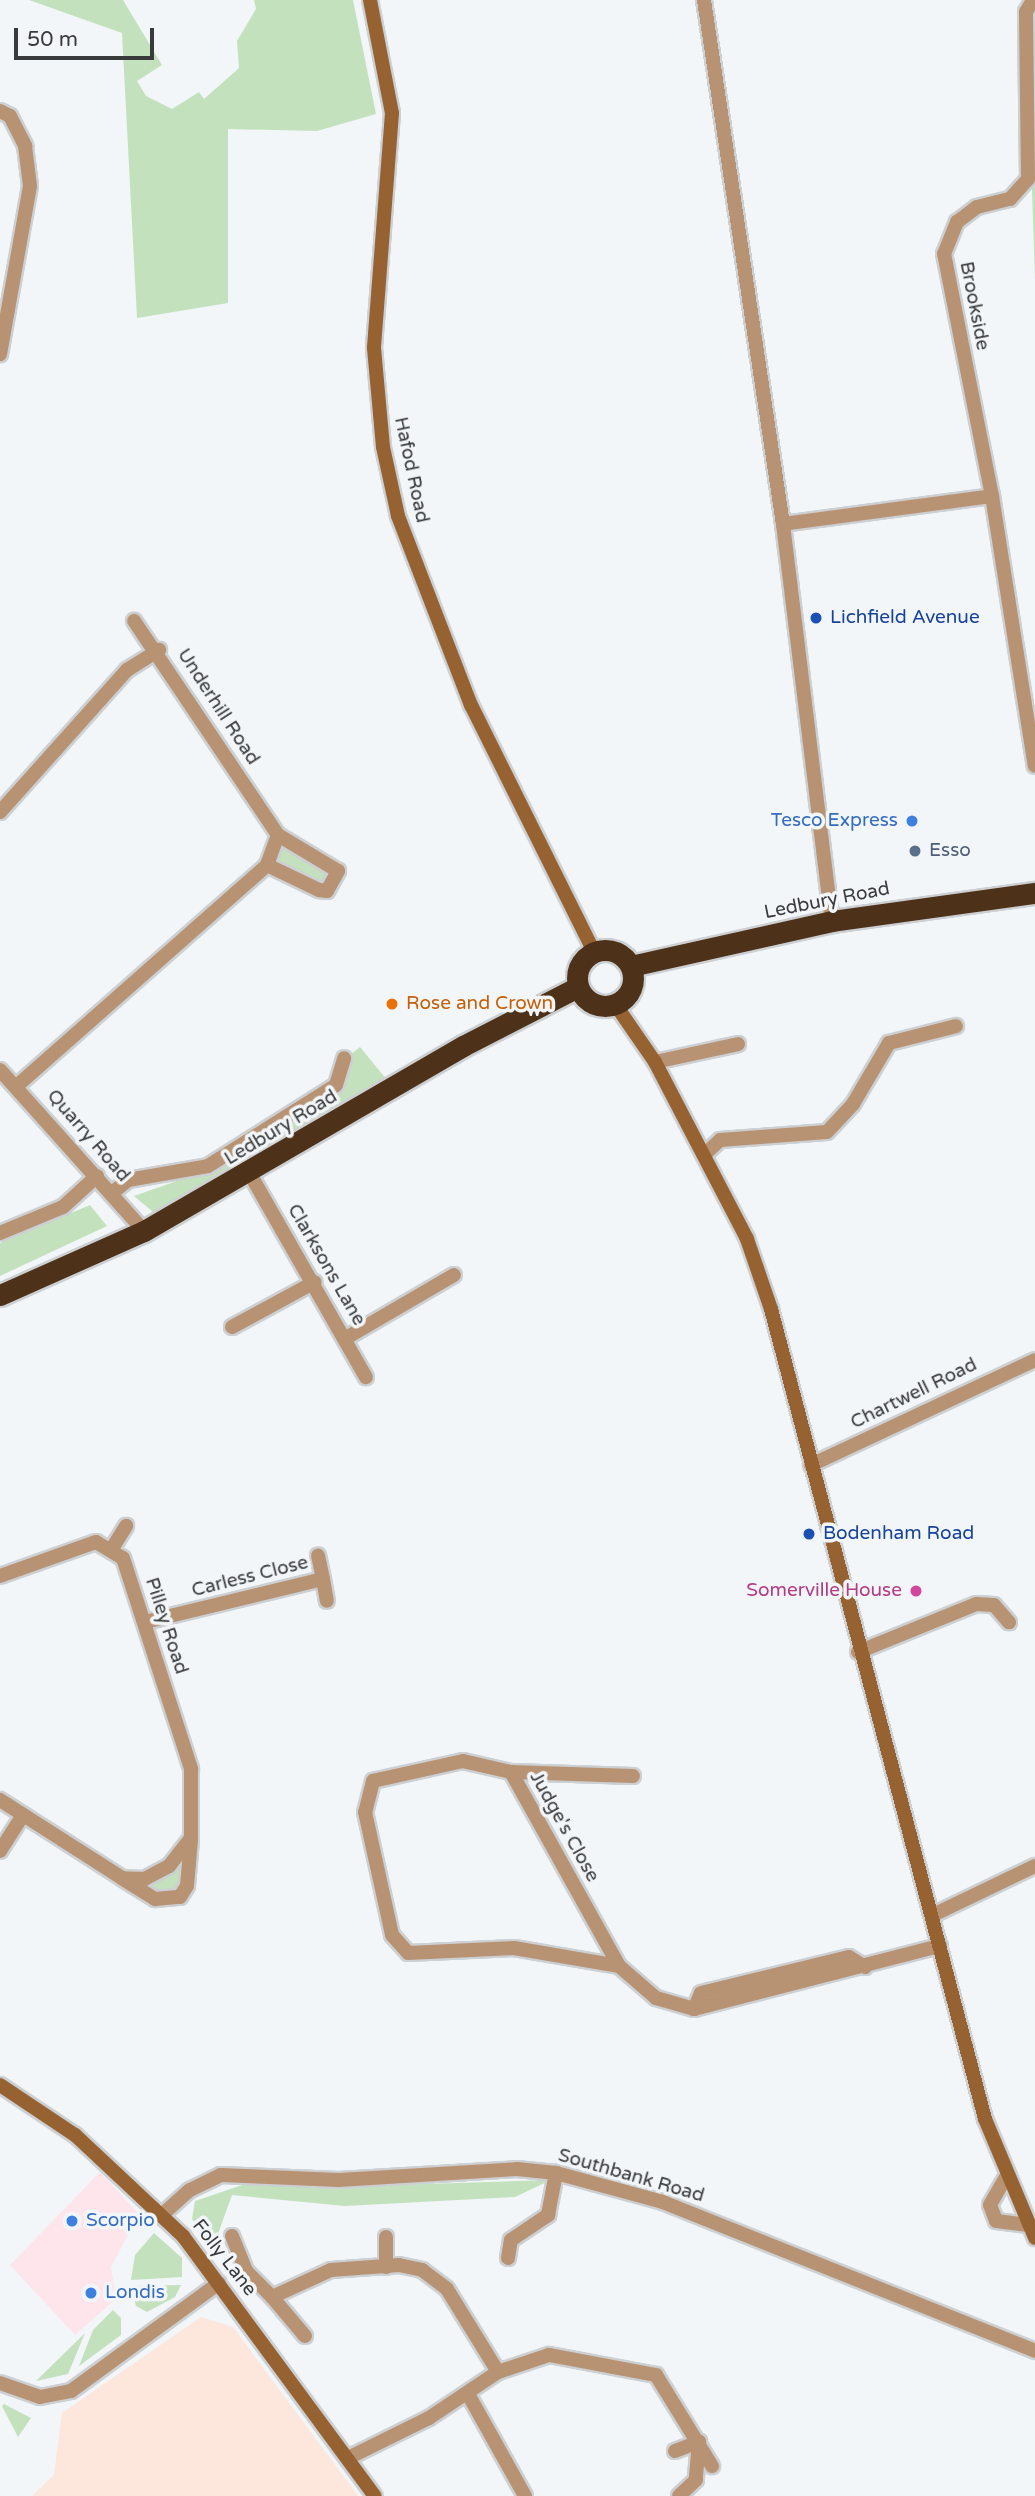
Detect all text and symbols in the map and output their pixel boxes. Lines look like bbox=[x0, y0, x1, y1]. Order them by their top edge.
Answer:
scale bar bbox=[18, 14, 158, 58]
text: 50 m bbox=[27, 27, 78, 52]
street label: Brookside bbox=[954, 260, 994, 352]
street label: Hafod Road bbox=[389, 415, 433, 525]
place label: Lichfield Avenue bbox=[830, 607, 980, 629]
marker: Lichfield Avenue bbox=[808, 610, 824, 626]
street label: Underhill Road bbox=[172, 645, 264, 769]
place label: Tesco Express bbox=[771, 810, 898, 832]
marker: Tesco Express bbox=[904, 813, 920, 829]
place label: Esso bbox=[929, 840, 971, 862]
marker: Esso bbox=[907, 843, 923, 859]
street label: Ledbury Road bbox=[762, 878, 892, 924]
place label: Rose and Crown bbox=[406, 993, 553, 1015]
marker: Rose and Crown bbox=[384, 996, 400, 1012]
street label: Quarry Road bbox=[42, 1085, 134, 1187]
street label: Ledbury Road bbox=[221, 1085, 341, 1171]
street label: Clarksons Lane bbox=[282, 1200, 370, 1330]
street label: Chartwell Road bbox=[847, 1354, 981, 1434]
place label: Bodenham Road bbox=[823, 1523, 974, 1545]
marker: Bodenham Road bbox=[801, 1526, 817, 1542]
street label: Carless Close bbox=[189, 1552, 311, 1602]
street label: Pilley Road bbox=[140, 1575, 192, 1677]
place label: Somerville House bbox=[746, 1580, 902, 1602]
marker: Somerville House bbox=[908, 1583, 924, 1599]
street label: Judge's Close bbox=[524, 1768, 604, 1886]
street label: Southbank Road bbox=[555, 2144, 707, 2208]
place label: Scorpio bbox=[86, 2210, 155, 2232]
marker: Scorpio bbox=[64, 2213, 80, 2229]
street label: Folly Lane bbox=[187, 2215, 261, 2301]
place label: Londis bbox=[105, 2282, 165, 2304]
marker: Londis bbox=[83, 2285, 99, 2301]

